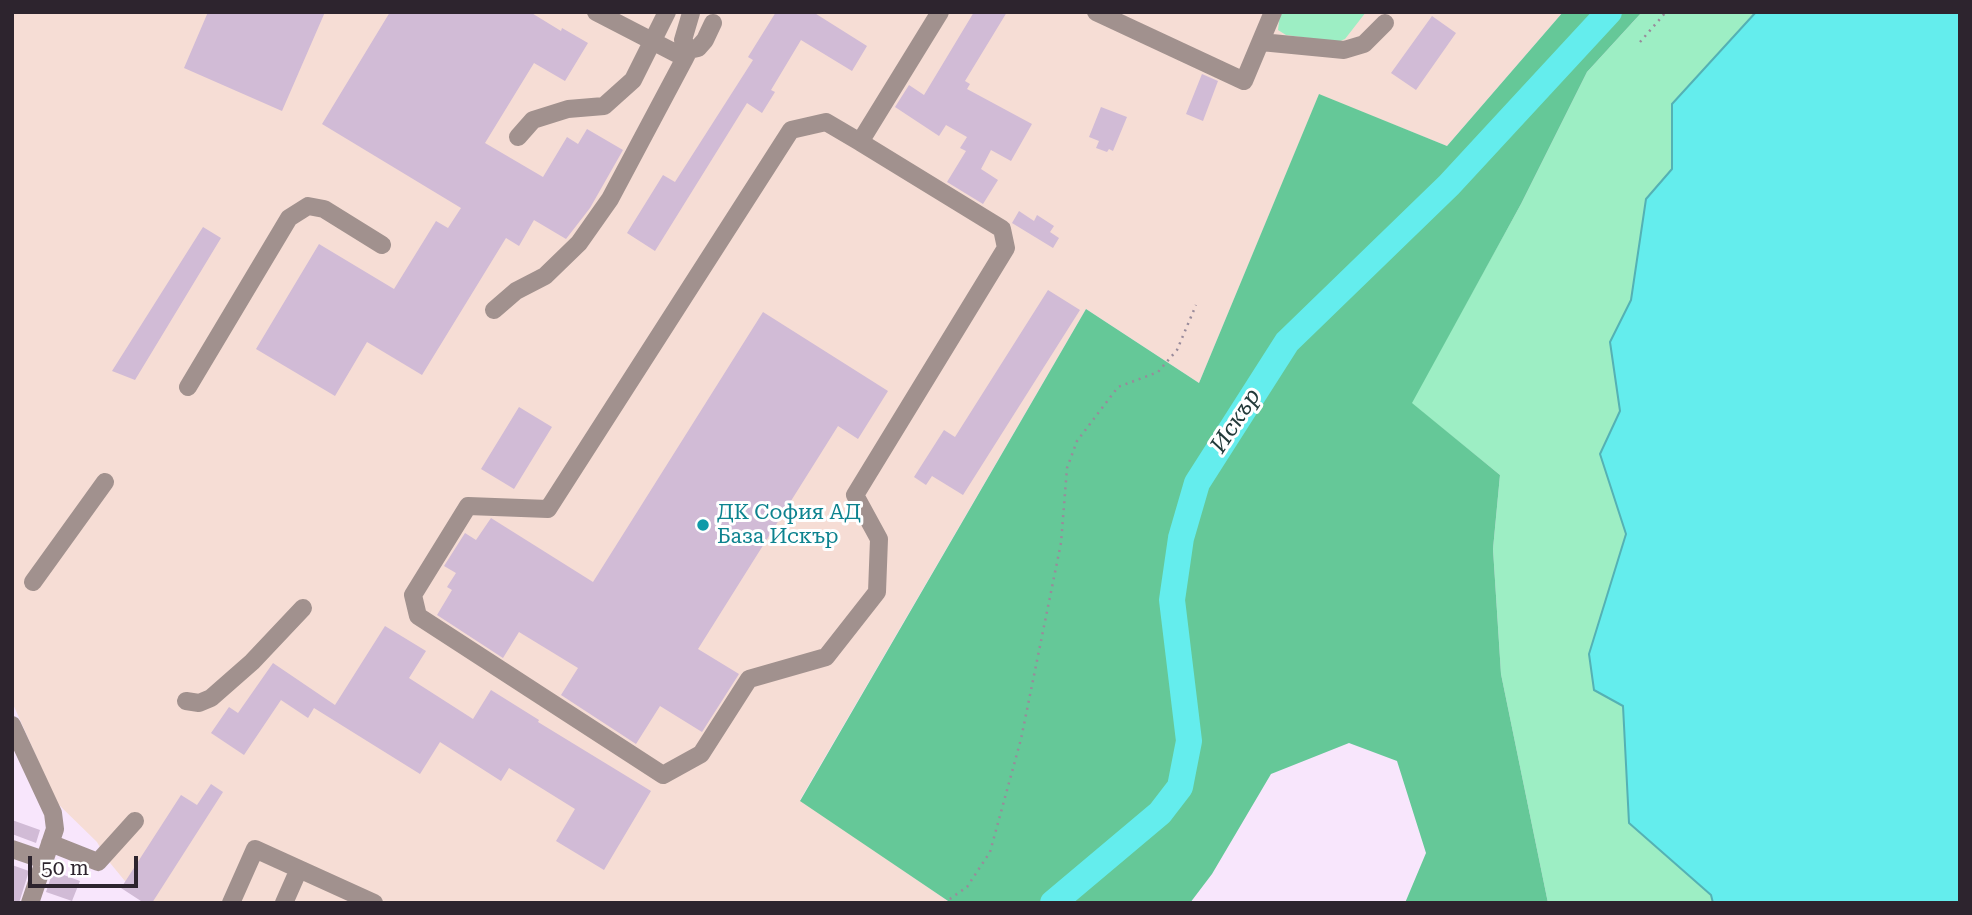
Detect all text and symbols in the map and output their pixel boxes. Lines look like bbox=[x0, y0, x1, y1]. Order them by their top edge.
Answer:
water label: Искър bbox=[1205, 384, 1267, 458]
place label: ДК София АД База Искър bbox=[717, 500, 861, 550]
marker: ДК София АД База Искър bbox=[695, 517, 711, 533]
scale bar bbox=[32, 842, 142, 886]
text: 50 m bbox=[41, 856, 89, 880]

